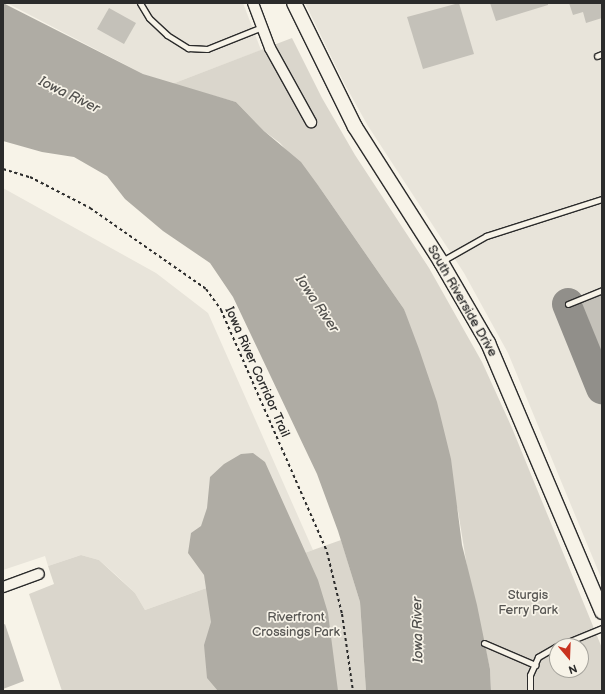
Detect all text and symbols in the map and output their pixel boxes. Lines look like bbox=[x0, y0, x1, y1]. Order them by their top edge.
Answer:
water label: Iowa River bbox=[36, 73, 102, 117]
street label: South Riverside Drive bbox=[424, 243, 500, 359]
water label: Iowa River bbox=[292, 272, 342, 336]
street label: Iowa River Corridor Trail bbox=[221, 304, 293, 440]
park label: Sturgis Ferry Park bbox=[498, 588, 558, 619]
water label: Iowa River bbox=[409, 597, 427, 663]
park label: Riverfront Crossings Park bbox=[252, 610, 340, 641]
north arrow bbox=[549, 638, 589, 678]
text: N bbox=[567, 661, 579, 676]

